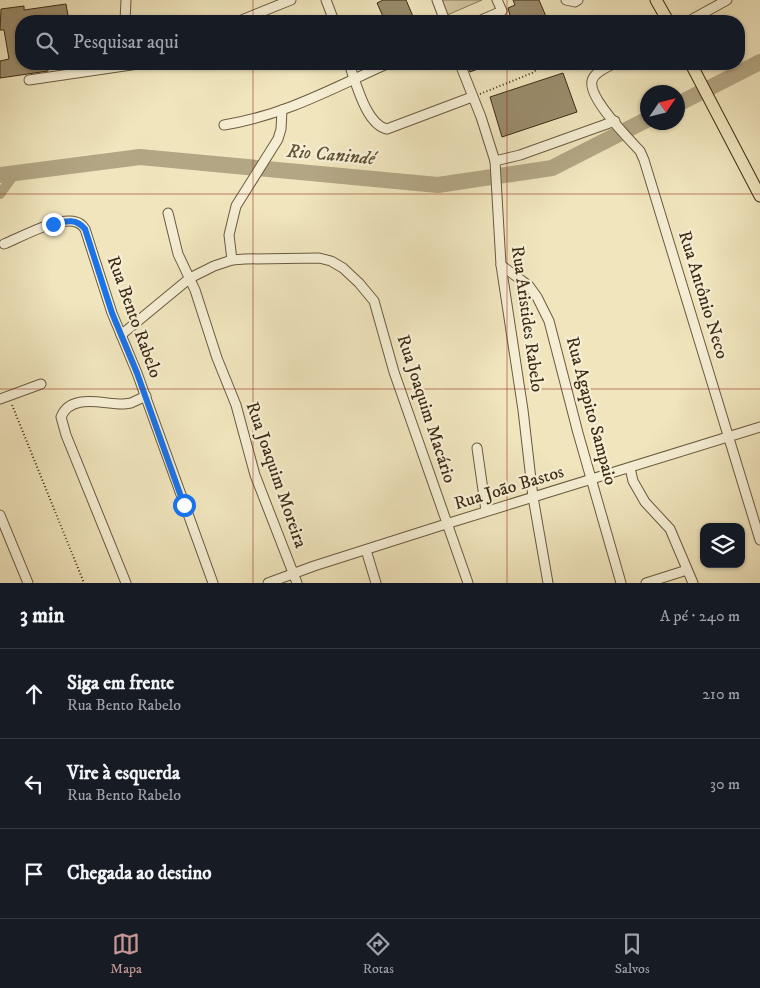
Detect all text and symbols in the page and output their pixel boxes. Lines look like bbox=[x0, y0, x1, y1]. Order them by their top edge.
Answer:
search box bbox=[15, 15, 745, 70]
icon: search bbox=[33, 29, 61, 57]
text: Pesquisar aqui bbox=[73, 31, 179, 54]
north arrow bbox=[640, 85, 685, 130]
water label: Rio Canindé bbox=[285, 140, 379, 171]
route end bbox=[42, 213, 65, 236]
street label: Rua Antônio Neco bbox=[673, 228, 733, 362]
street label: Rua Aristides Rabelo bbox=[506, 245, 548, 394]
street label: Rua Bento Rabelo bbox=[102, 253, 166, 381]
street label: Rua Joaquim Macário bbox=[392, 332, 460, 486]
street label: Rua Agapito Sampaio bbox=[561, 334, 621, 488]
street label: Rua Joaquim Moreira bbox=[241, 399, 311, 551]
street label: Rua João Bastos bbox=[451, 461, 567, 515]
route start bbox=[173, 494, 196, 517]
map controls bbox=[700, 523, 745, 568]
button: layers bbox=[700, 523, 745, 568]
text: 3 min bbox=[20, 603, 65, 629]
text: A pé · 240 m bbox=[660, 606, 740, 626]
text: Siga em frente bbox=[67, 672, 174, 695]
icon: ahead bbox=[20, 680, 48, 708]
text: 210 m bbox=[702, 684, 740, 704]
text: Rua Bento Rabelo bbox=[67, 695, 181, 715]
text: Vire à esquerda bbox=[67, 762, 180, 785]
icon: left bbox=[20, 770, 48, 798]
text: 30 m bbox=[710, 774, 740, 794]
text: Rua Bento Rabelo bbox=[67, 785, 181, 805]
icon: arrive bbox=[20, 860, 48, 888]
text: Chegada ao destino bbox=[67, 862, 212, 885]
tab: Mapa bbox=[110, 930, 142, 978]
tab: Rotas bbox=[363, 930, 394, 978]
tab: Salvos bbox=[615, 930, 650, 978]

